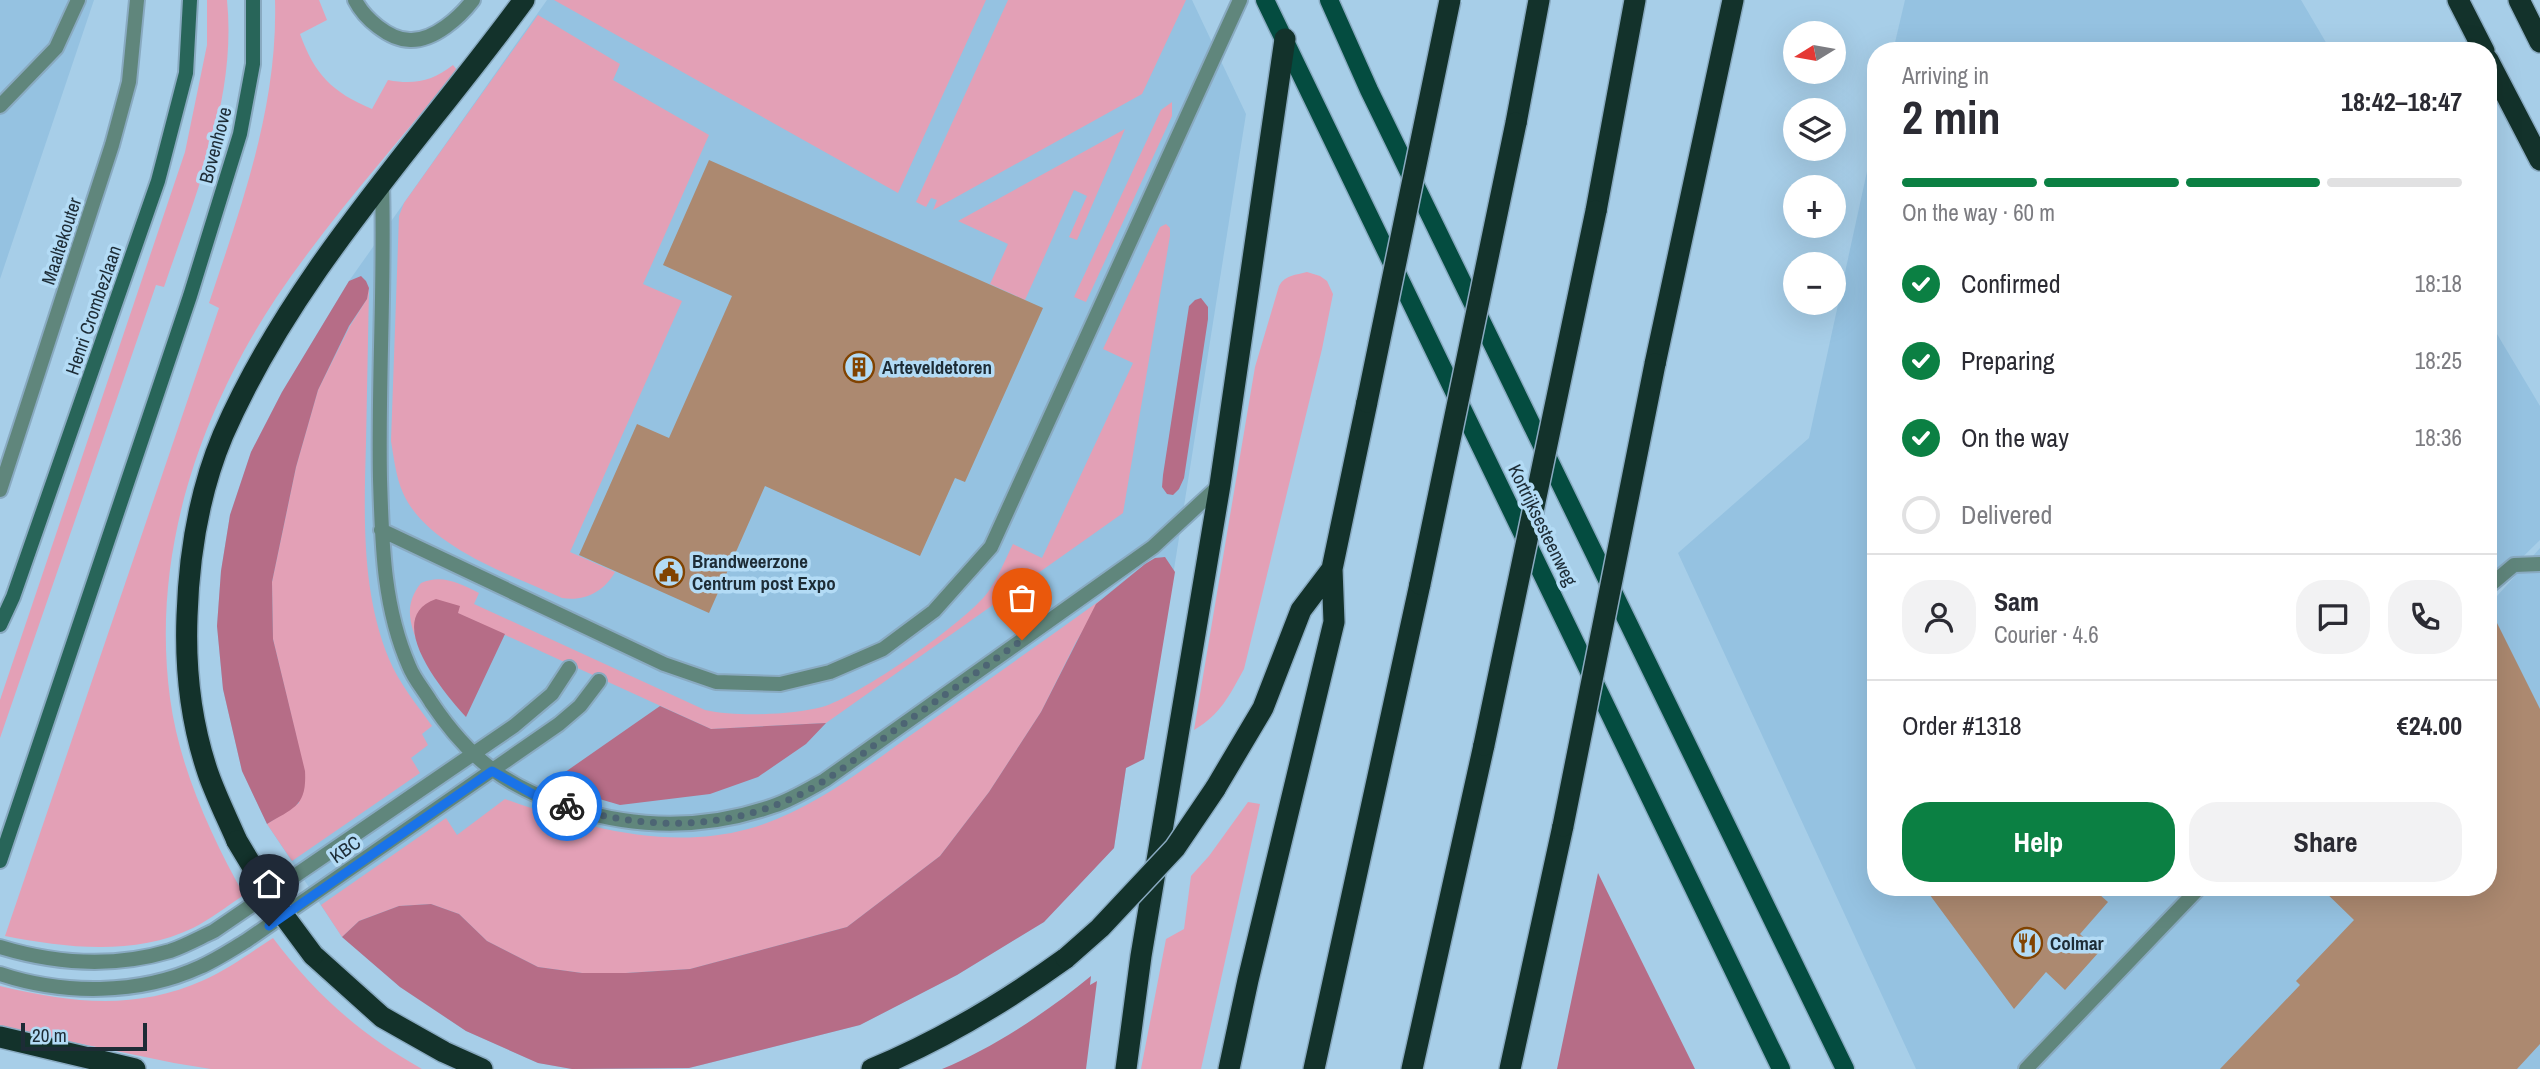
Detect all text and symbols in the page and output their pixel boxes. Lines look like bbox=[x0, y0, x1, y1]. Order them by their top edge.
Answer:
north arrow bbox=[1783, 21, 1846, 84]
map controls bbox=[1783, 21, 1846, 315]
text: Arriving in bbox=[1902, 60, 1989, 91]
text: 18:42–18:47 bbox=[2341, 84, 2462, 119]
text: 2 min bbox=[1902, 86, 2001, 148]
button: layers bbox=[1783, 98, 1846, 161]
street label: Bovenhove bbox=[192, 104, 238, 186]
button: + bbox=[1783, 175, 1846, 238]
street label: Maaltekouter bbox=[35, 193, 88, 288]
text: On the way · 60 m bbox=[1902, 197, 2055, 228]
street label: Henri Crombezlaan bbox=[59, 242, 127, 378]
button: − bbox=[1783, 252, 1846, 315]
icon: check bbox=[1902, 265, 1940, 303]
text: Confirmed bbox=[1961, 266, 2061, 301]
text: 18:18 bbox=[2415, 268, 2462, 299]
icon: check bbox=[1902, 342, 1940, 380]
text: Preparing bbox=[1961, 343, 2055, 378]
text: 18:25 bbox=[2415, 345, 2462, 376]
building icon: Arteveldetoren bbox=[842, 350, 876, 384]
place label: Arteveldetoren bbox=[882, 354, 992, 380]
icon: check bbox=[1902, 419, 1940, 457]
text: On the way bbox=[1961, 420, 2069, 455]
text: 18:36 bbox=[2415, 422, 2462, 453]
street label: Kortrijksesteenweg bbox=[1502, 460, 1584, 591]
text: Delivered bbox=[1961, 497, 2052, 532]
place label: Brandweerzone Centrum post Expo bbox=[692, 548, 836, 596]
public building icon: Brandweerzone Centrum post Expo bbox=[652, 555, 686, 589]
pin bbox=[992, 568, 1052, 640]
icon: bag bbox=[1003, 579, 1041, 617]
button: person bbox=[1902, 580, 1976, 654]
button: chat bbox=[2296, 580, 2370, 654]
button: phone bbox=[2388, 580, 2462, 654]
text: Sam bbox=[1994, 584, 2039, 619]
text: Courier · 4.6 bbox=[1994, 619, 2099, 650]
text: Order #1318 bbox=[1902, 708, 2022, 743]
text: €24.00 bbox=[2397, 708, 2462, 743]
courier bbox=[532, 771, 602, 841]
icon: bike bbox=[548, 787, 586, 825]
button: Help bbox=[1902, 802, 2175, 882]
button: Share bbox=[2189, 802, 2462, 882]
street label: KBC bbox=[324, 829, 366, 869]
pin bbox=[239, 854, 299, 926]
icon: home bbox=[250, 865, 288, 903]
restaurant icon: Colmar bbox=[2010, 926, 2044, 960]
place label: Colmar bbox=[2050, 930, 2104, 956]
scale bar bbox=[21, 1020, 147, 1052]
text: 20 m bbox=[32, 1022, 67, 1048]

